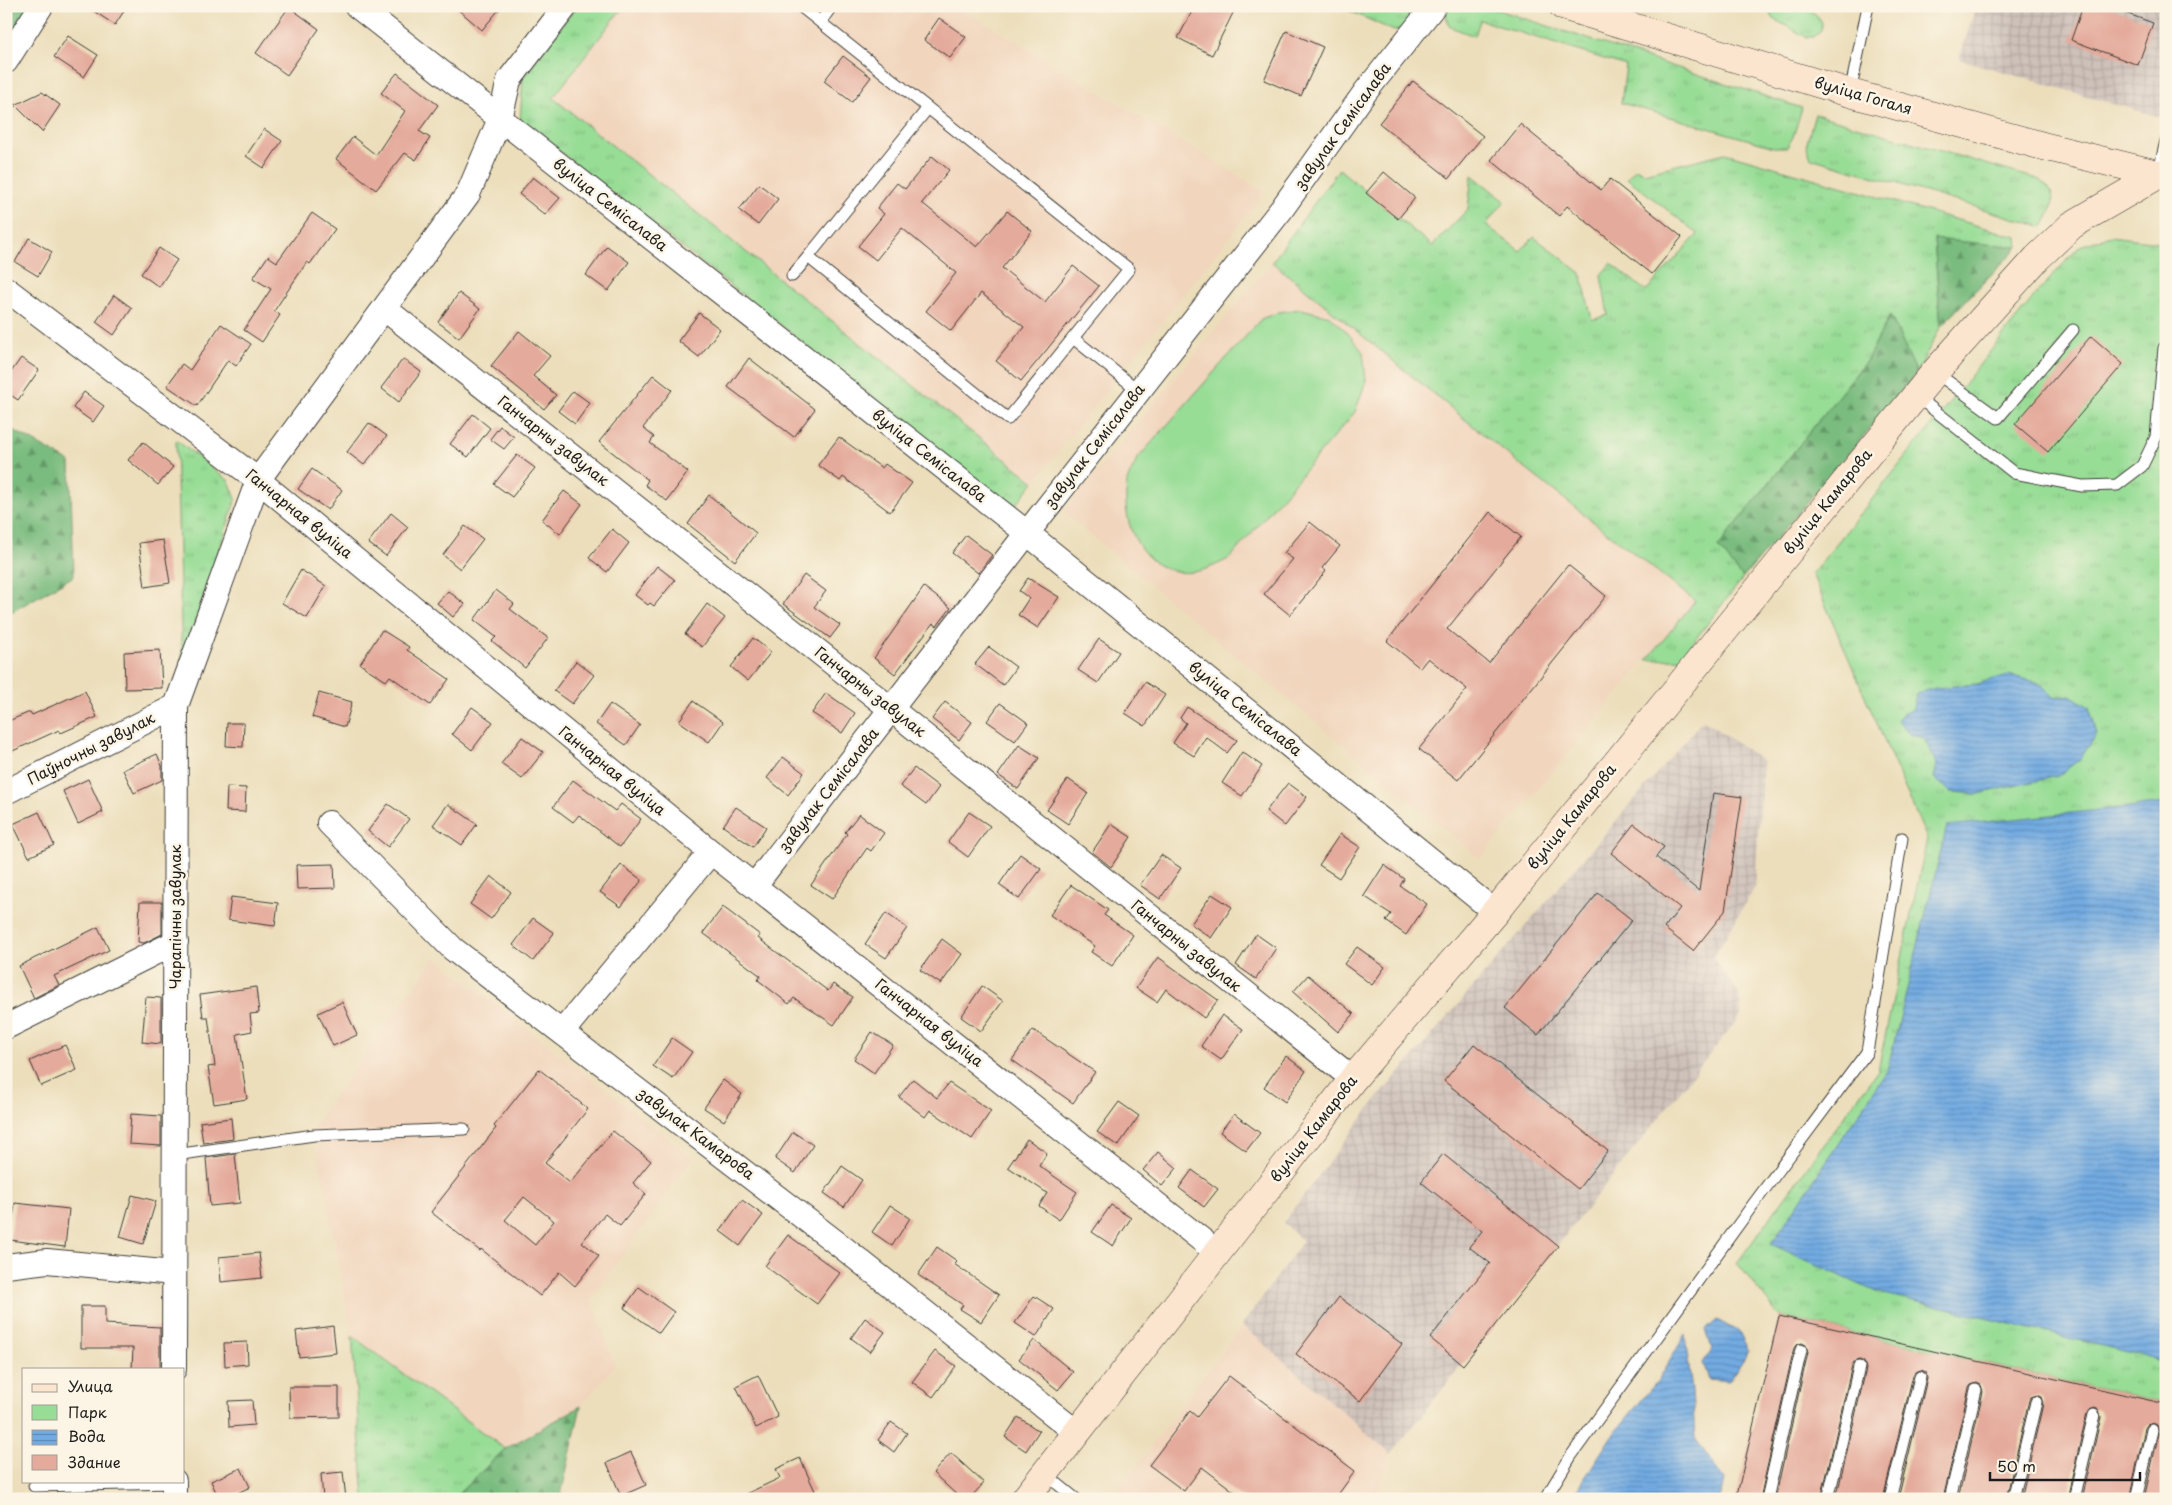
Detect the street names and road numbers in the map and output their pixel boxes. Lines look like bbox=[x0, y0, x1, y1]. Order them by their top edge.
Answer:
street label: завулак Семісалава bbox=[1287, 57, 1396, 194]
street label: вуліца Гогаля bbox=[1812, 70, 1915, 119]
street label: вуліца Семісалава bbox=[549, 152, 674, 256]
street label: завулак Семісалава bbox=[1038, 378, 1150, 513]
street label: Ганчарны завулак bbox=[493, 389, 615, 491]
street label: вуліца Семісалава bbox=[868, 403, 993, 507]
street label: вуліца Камарова bbox=[1777, 443, 1877, 559]
street label: Ганчарная вуліца bbox=[241, 462, 359, 564]
street label: Ганчарны завулак bbox=[810, 640, 932, 742]
street label: вуліца Семісалава bbox=[1184, 655, 1308, 761]
street label: Паўночны завулак bbox=[23, 705, 158, 790]
street label: Ганчарная вуліца bbox=[554, 719, 672, 821]
street label: завулак Семісалава bbox=[772, 722, 884, 857]
street label: вуліца Камарова bbox=[1521, 758, 1621, 874]
street label: Чарапічны завулак bbox=[163, 844, 186, 989]
street label: Ганчарны завулак bbox=[1127, 893, 1247, 997]
street label: Ганчарная вуліца bbox=[871, 972, 990, 1072]
street label: вуліца Камарова bbox=[1264, 1069, 1362, 1187]
street label: завулак Камарова bbox=[633, 1081, 761, 1185]

